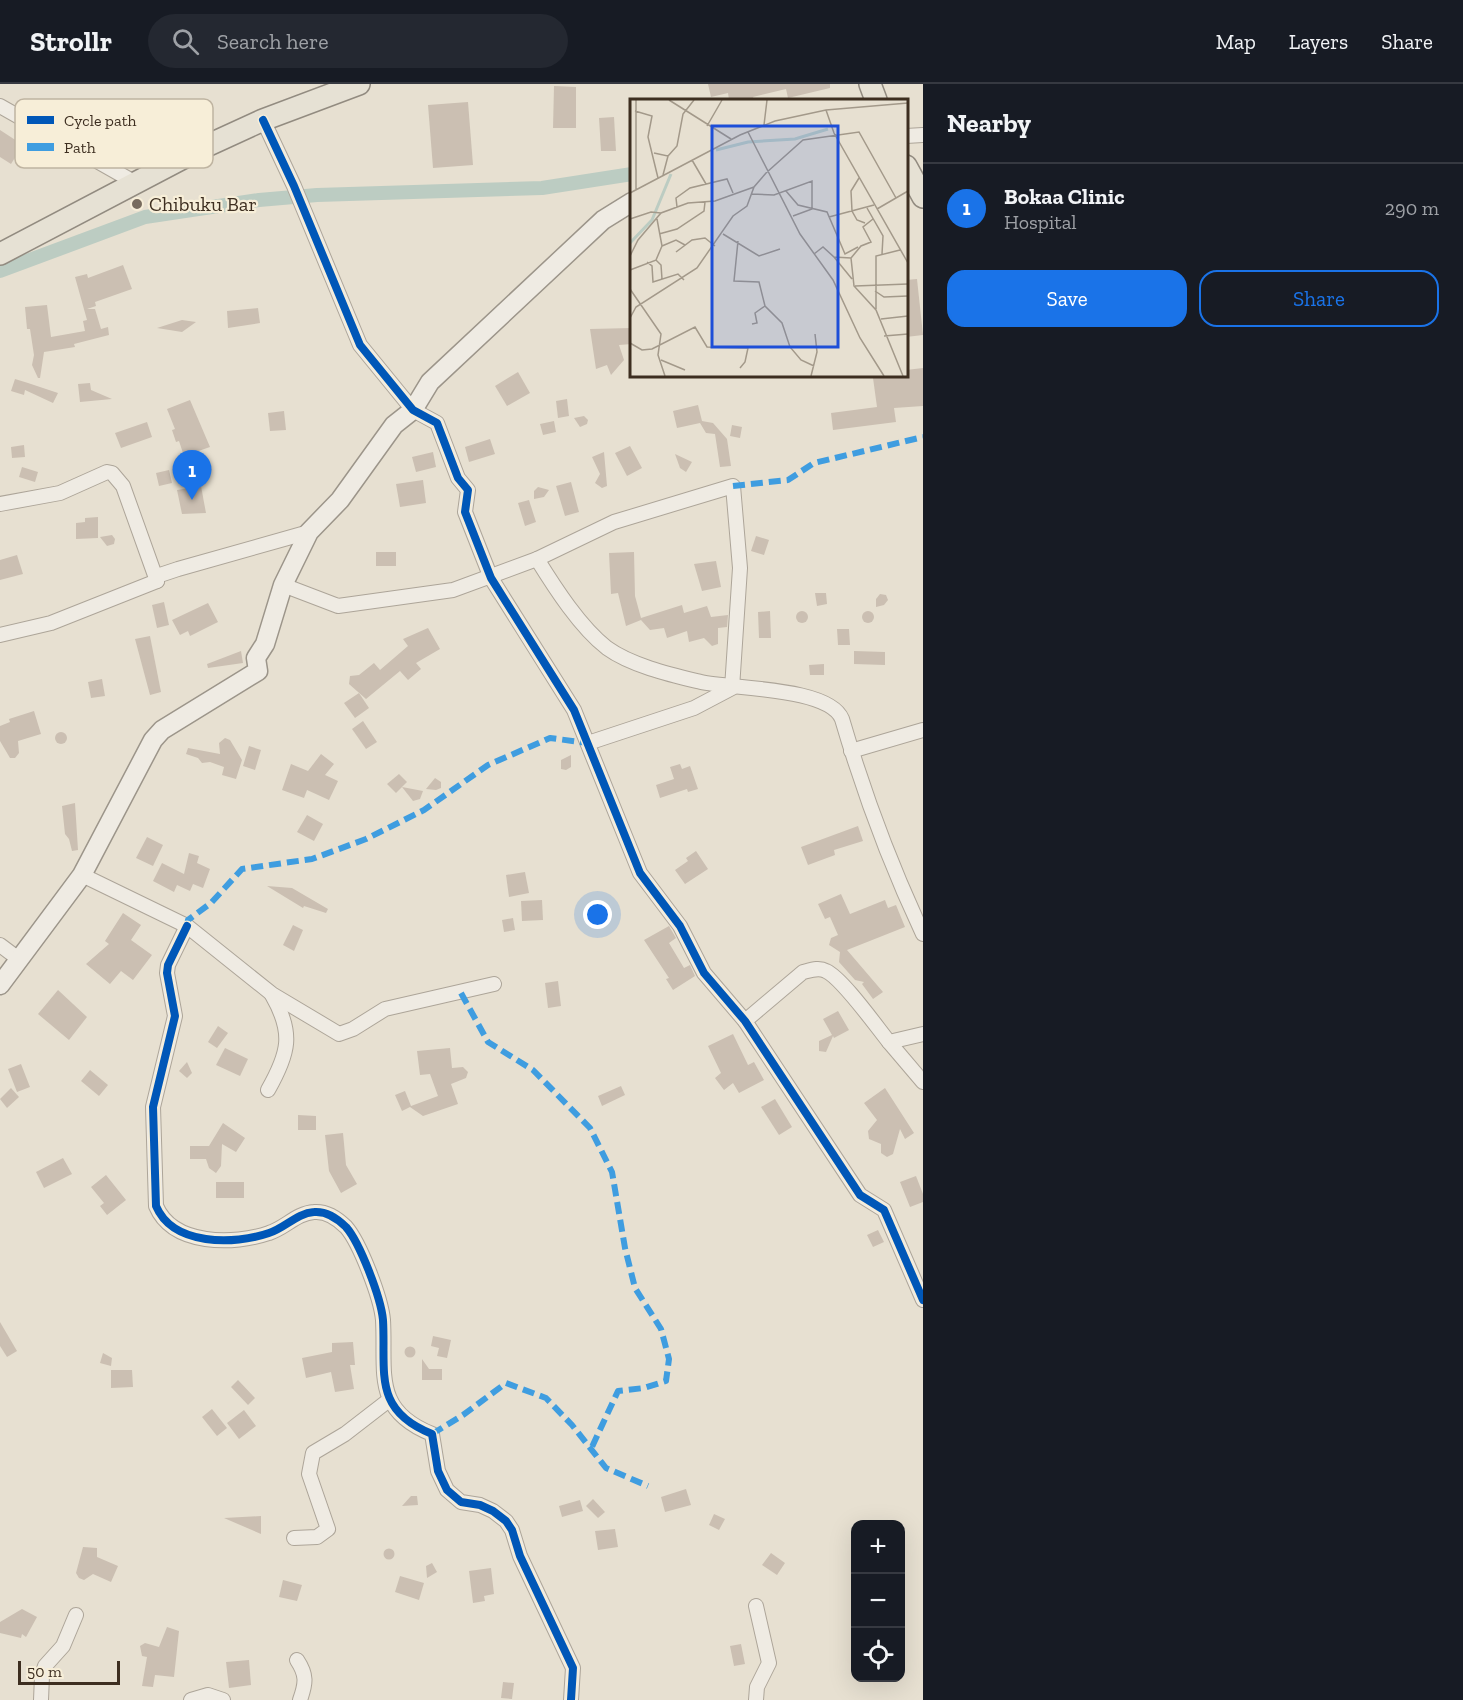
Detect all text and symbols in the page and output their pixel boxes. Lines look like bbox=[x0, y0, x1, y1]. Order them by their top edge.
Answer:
search box bbox=[148, 14, 568, 68]
text: Strollr bbox=[30, 25, 112, 58]
icon: search bbox=[169, 25, 202, 58]
text: Search here bbox=[217, 28, 328, 55]
text: Map bbox=[1216, 29, 1256, 54]
text: Layers bbox=[1289, 29, 1348, 54]
text: Share bbox=[1381, 29, 1433, 54]
legend bbox=[15, 99, 213, 168]
inset map bbox=[630, 99, 908, 376]
text: Nearby bbox=[947, 107, 1031, 139]
text: Cycle path bbox=[64, 111, 137, 130]
text: Path bbox=[64, 138, 96, 157]
text: Bokaa Clinic bbox=[1004, 183, 1125, 210]
place label: Chibuku Bar bbox=[149, 192, 257, 216]
text: 1 bbox=[962, 196, 971, 220]
text: 290 m bbox=[1385, 196, 1439, 220]
marker: Chibuku Bar bbox=[130, 197, 144, 211]
text: Hospital bbox=[1004, 210, 1077, 234]
button: Save bbox=[947, 270, 1187, 327]
button: Share bbox=[1199, 270, 1439, 327]
pin: 1 bbox=[172, 450, 212, 500]
your location bbox=[583, 900, 612, 929]
map controls bbox=[851, 1520, 905, 1682]
button: + bbox=[851, 1520, 905, 1574]
button: − bbox=[851, 1574, 905, 1628]
button: locate bbox=[851, 1628, 905, 1682]
scale bar bbox=[18, 1658, 120, 1686]
text: 50 m bbox=[27, 1662, 62, 1681]

